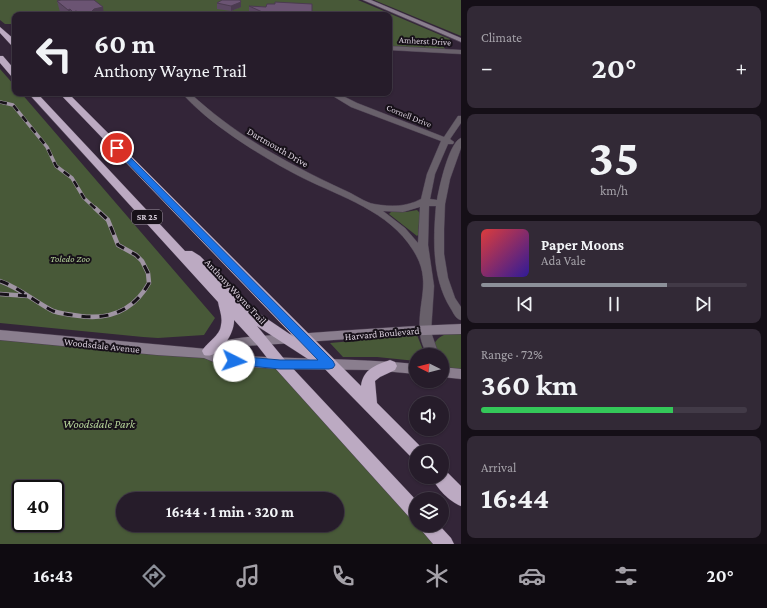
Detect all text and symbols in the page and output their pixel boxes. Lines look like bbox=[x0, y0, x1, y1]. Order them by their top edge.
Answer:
icon: left bbox=[28, 28, 80, 80]
text: 60 m bbox=[94, 28, 155, 59]
text: Climate bbox=[481, 30, 522, 45]
street label: Amherst Drive bbox=[399, 35, 451, 47]
text: 20° bbox=[591, 51, 637, 84]
text: − bbox=[481, 55, 493, 80]
text: + bbox=[735, 55, 747, 80]
text: Anthony Wayne Trail bbox=[94, 61, 247, 81]
street label: Cornell Drive bbox=[385, 102, 433, 130]
street label: Dartmouth Drive bbox=[245, 125, 311, 170]
text: 35 bbox=[589, 128, 639, 186]
pin bbox=[100, 131, 134, 165]
icon: arrive bbox=[106, 137, 128, 159]
text: km/h bbox=[600, 183, 628, 198]
road number: SR 25 bbox=[132, 210, 162, 224]
text: Paper Moons bbox=[541, 237, 624, 253]
park label: Toledo Zoo bbox=[50, 253, 90, 264]
text: Ada Vale bbox=[541, 253, 586, 268]
street label: Anthony Wayne Trail bbox=[203, 257, 269, 326]
icon: previous bbox=[514, 293, 536, 315]
icon: pause bbox=[603, 293, 625, 315]
icon: next bbox=[692, 293, 714, 315]
street label: Harvard Boulevard bbox=[344, 325, 421, 342]
street label: Woodsdale Avenue bbox=[64, 336, 141, 355]
position arrow bbox=[213, 340, 255, 382]
text: Range · 72% bbox=[481, 347, 543, 362]
north arrow bbox=[409, 348, 449, 388]
map controls bbox=[409, 348, 449, 532]
text: 360 km bbox=[481, 368, 578, 401]
button: sound bbox=[409, 396, 449, 436]
park label: Woodsdale Park bbox=[63, 417, 136, 431]
button: search bbox=[409, 444, 449, 484]
text: Arrival bbox=[481, 460, 516, 475]
speed limit sign: 40 bbox=[12, 480, 64, 532]
text: 16:44 bbox=[481, 481, 549, 514]
button: layers bbox=[409, 492, 449, 532]
text: 16:44 · 1 min · 320 m bbox=[166, 504, 294, 520]
icon: directions bbox=[140, 562, 168, 590]
icon: music bbox=[234, 562, 262, 590]
icon: phone bbox=[329, 562, 357, 590]
icon: climate bbox=[423, 562, 451, 590]
icon: car bbox=[518, 562, 546, 590]
icon: filters bbox=[612, 562, 640, 590]
text: 16:43 bbox=[33, 566, 73, 586]
text: 20° bbox=[707, 566, 734, 586]

